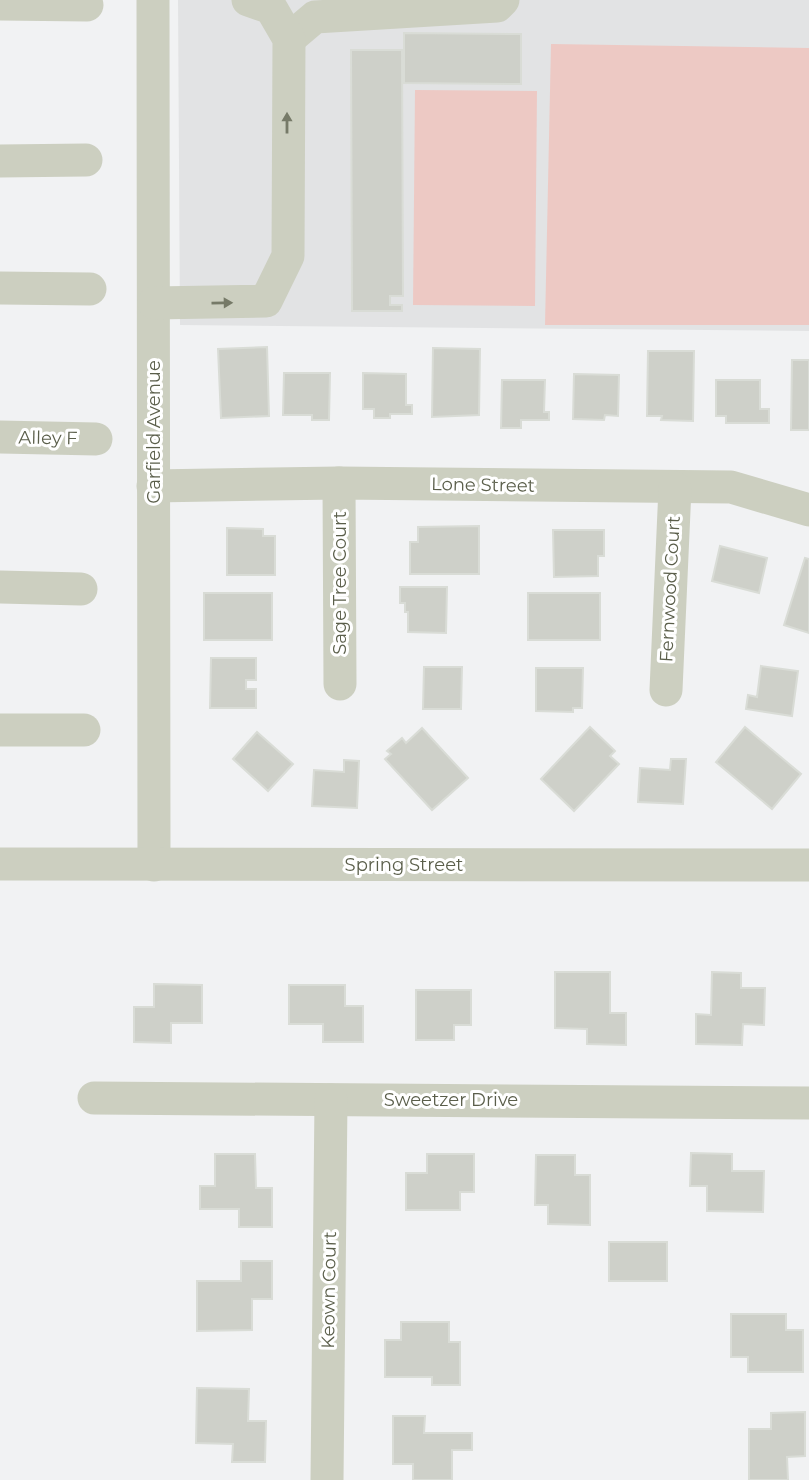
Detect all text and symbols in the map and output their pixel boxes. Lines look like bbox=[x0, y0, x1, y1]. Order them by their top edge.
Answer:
one-way arrow bbox=[281, 111, 293, 133]
one-way arrow bbox=[212, 297, 234, 309]
street label: Garfield Avenue bbox=[143, 360, 165, 504]
street label: Alley F bbox=[18, 426, 78, 450]
street label: Lone Street bbox=[431, 473, 535, 497]
street label: Sage Tree Court bbox=[329, 511, 351, 655]
street label: Fernwood Court bbox=[655, 515, 685, 663]
street label: Spring Street bbox=[345, 854, 463, 876]
street label: Sweetzer Drive bbox=[384, 1089, 518, 1111]
street label: Keown Court bbox=[317, 1231, 341, 1349]

